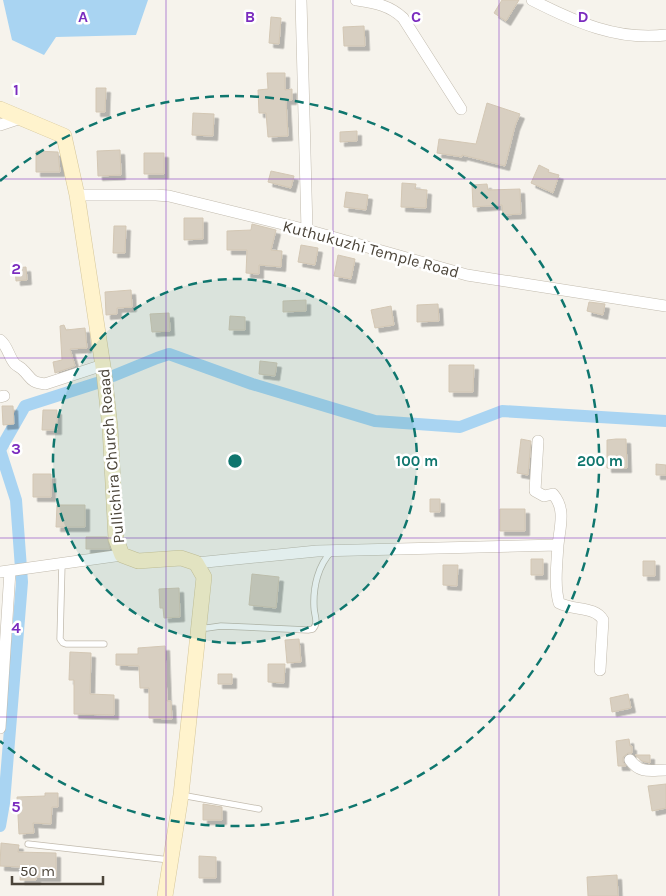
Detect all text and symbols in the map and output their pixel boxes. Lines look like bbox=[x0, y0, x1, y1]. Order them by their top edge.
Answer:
text: A bbox=[78, 7, 88, 26]
text: B bbox=[245, 7, 255, 26]
text: C bbox=[411, 7, 421, 26]
text: D bbox=[578, 7, 589, 26]
text: 1 bbox=[13, 80, 19, 99]
street label: Kuthukuzhi Temple Road bbox=[281, 216, 461, 282]
text: 2 bbox=[11, 259, 21, 278]
street label: Pullichira Church Roaad bbox=[94, 368, 128, 544]
text: 3 bbox=[11, 439, 21, 458]
centre of rings bbox=[226, 452, 244, 470]
text: 100 m bbox=[396, 452, 438, 470]
text: 200 m bbox=[577, 452, 623, 470]
text: 4 bbox=[11, 618, 21, 637]
text: 5 bbox=[11, 797, 21, 816]
scale bar bbox=[12, 854, 104, 886]
text: 50 m bbox=[20, 862, 55, 880]

